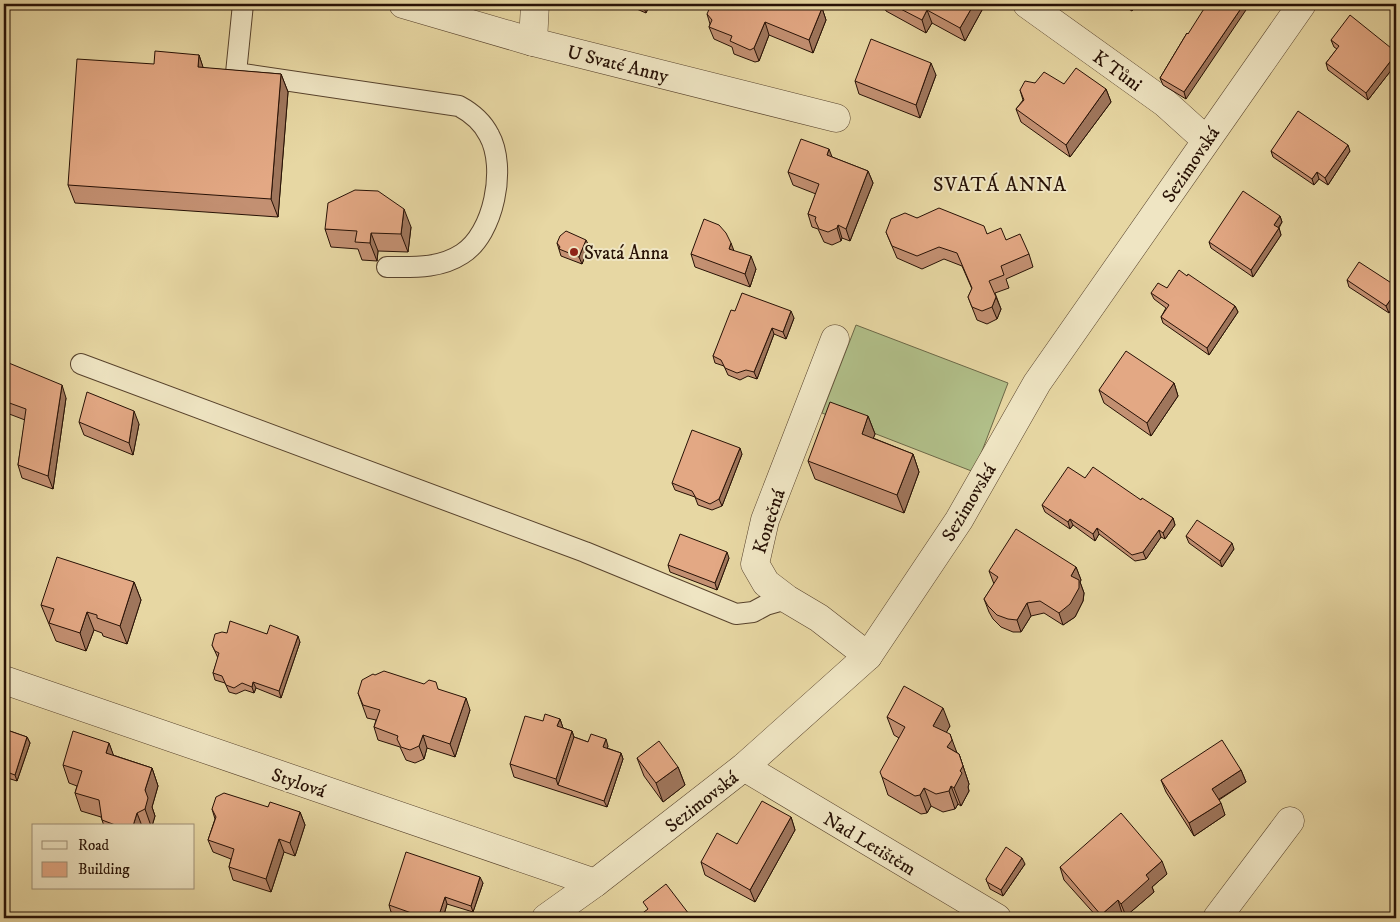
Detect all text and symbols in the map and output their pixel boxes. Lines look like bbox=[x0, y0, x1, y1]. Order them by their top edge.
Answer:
street label: U Svaté Anny bbox=[564, 41, 672, 88]
street label: K Tůni bbox=[1088, 46, 1146, 97]
street label: Sezimovská bbox=[1157, 123, 1225, 207]
district label: SVATÁ ANNA bbox=[933, 172, 1067, 198]
place label: Svatá Anna bbox=[584, 242, 668, 265]
marker: Svatá Anna bbox=[568, 246, 580, 258]
street label: Sezimovská bbox=[937, 460, 1001, 546]
street label: Konečná bbox=[748, 486, 791, 557]
street label: Stylová bbox=[268, 763, 329, 803]
street label: Sezimovská bbox=[661, 766, 743, 838]
street label: Nad Letištěm bbox=[819, 808, 920, 881]
legend bbox=[32, 824, 195, 890]
text: Road bbox=[78, 836, 110, 855]
text: Building bbox=[78, 860, 130, 879]

